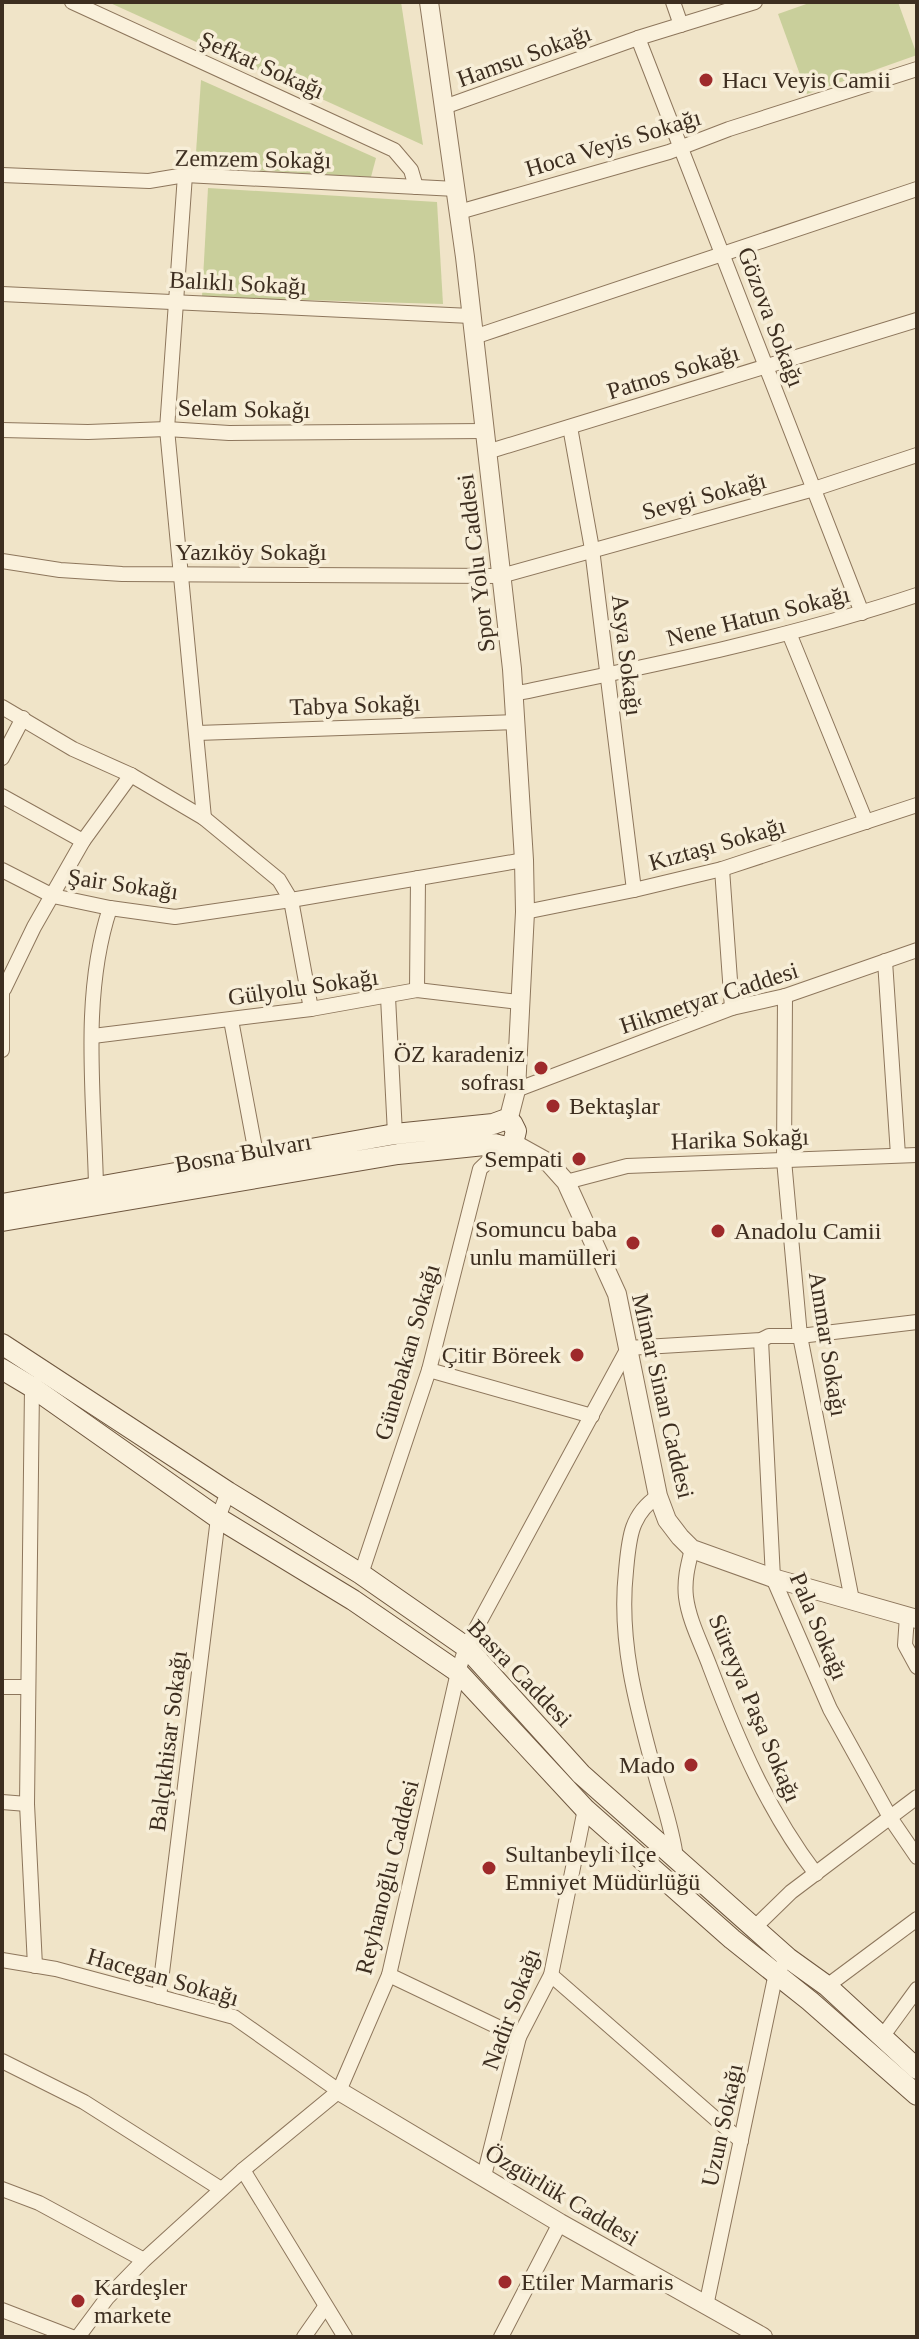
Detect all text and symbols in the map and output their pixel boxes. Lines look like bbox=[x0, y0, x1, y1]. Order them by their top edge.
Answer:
street label: Hamsu Sokağı bbox=[453, 20, 595, 92]
street label: Şefkat Sokağı bbox=[196, 26, 329, 104]
place label: Hacı Veyis Camii bbox=[722, 67, 891, 93]
marker: Hacı Veyis Camii bbox=[697, 71, 715, 89]
street label: Hoca Veyis Sokağı bbox=[522, 104, 704, 182]
street label: Zemzem Sokağı bbox=[174, 145, 332, 173]
street label: Gözova Sokağı bbox=[732, 244, 810, 391]
street label: Balıklı Sokağı bbox=[168, 266, 308, 300]
street label: Patnos Sokağı bbox=[604, 339, 742, 404]
street label: Selam Sokağı bbox=[177, 395, 311, 423]
street label: Sevgi Sokağı bbox=[639, 467, 769, 525]
street label: Spor Yolu Caddesi bbox=[452, 472, 500, 654]
street label: Yazıköy Sokağı bbox=[175, 539, 327, 565]
street label: Nene Hatun Sokağı bbox=[664, 581, 853, 651]
street label: Asya Sokağı bbox=[607, 593, 647, 717]
street label: Tabya Sokağı bbox=[289, 690, 421, 720]
street label: Kıztaşı Sokağı bbox=[646, 812, 788, 876]
street label: Şair Sokağı bbox=[66, 863, 180, 905]
street label: Hikmetyar Caddesi bbox=[617, 957, 802, 1039]
street label: Gülyolu Sokağı bbox=[226, 964, 380, 1010]
place label: ÖZ karadeniz sofrası bbox=[394, 1041, 525, 1095]
marker: ÖZ karadeniz sofrası bbox=[532, 1059, 550, 1077]
place label: Bektaşlar bbox=[569, 1093, 660, 1119]
marker: Bektaşlar bbox=[544, 1097, 562, 1115]
street label: Harika Sokağı bbox=[671, 1124, 810, 1154]
street label: Bosna Bulvarı bbox=[173, 1128, 314, 1178]
place label: Sempati bbox=[484, 1146, 563, 1172]
marker: Sempati bbox=[570, 1150, 588, 1168]
place label: Somuncu baba unlu mamülleri bbox=[470, 1216, 617, 1270]
place label: Anadolu Camii bbox=[734, 1218, 882, 1244]
marker: Anadolu Camii bbox=[709, 1222, 727, 1240]
marker: Somuncu baba unlu mamülleri bbox=[624, 1234, 642, 1252]
street label: Günebakan Sokağı bbox=[369, 1261, 445, 1443]
street label: Ammar Sokağı bbox=[804, 1270, 852, 1418]
street label: Mimar Sinan Caddesi bbox=[627, 1291, 699, 1501]
place label: Çitir Böreek bbox=[442, 1342, 561, 1368]
marker: Çitir Böreek bbox=[568, 1346, 586, 1364]
street label: Pala Sokağı bbox=[785, 1568, 853, 1684]
street label: Süreyya Paşa Sokağı bbox=[704, 1610, 806, 1806]
street label: Basra Caddesi bbox=[463, 1614, 577, 1732]
street label: Balçıkhisar Sokağı bbox=[144, 1649, 192, 1833]
place label: Mado bbox=[619, 1752, 675, 1778]
marker: Mado bbox=[682, 1756, 700, 1774]
street label: Reyhanoğlu Caddesi bbox=[350, 1777, 424, 1977]
place label: Sultanbeyli İlçe Emniyet Müdürlüğü bbox=[505, 1841, 700, 1895]
marker: Sultanbeyli İlçe Emniyet Müdürlüğü bbox=[480, 1859, 498, 1877]
street label: Hacegan Sokağı bbox=[84, 1943, 242, 2011]
street label: Nadir Sokağı bbox=[477, 1944, 545, 2073]
street label: Uzun Sokağı bbox=[696, 2061, 748, 2189]
street label: Özgürlük Caddesi bbox=[481, 2139, 644, 2251]
place label: Etiler Marmaris bbox=[521, 2269, 674, 2295]
marker: Etiler Marmaris bbox=[496, 2273, 514, 2291]
place label: Kardeşler markete bbox=[94, 2274, 187, 2328]
marker: Kardeşler markete bbox=[69, 2292, 87, 2310]

